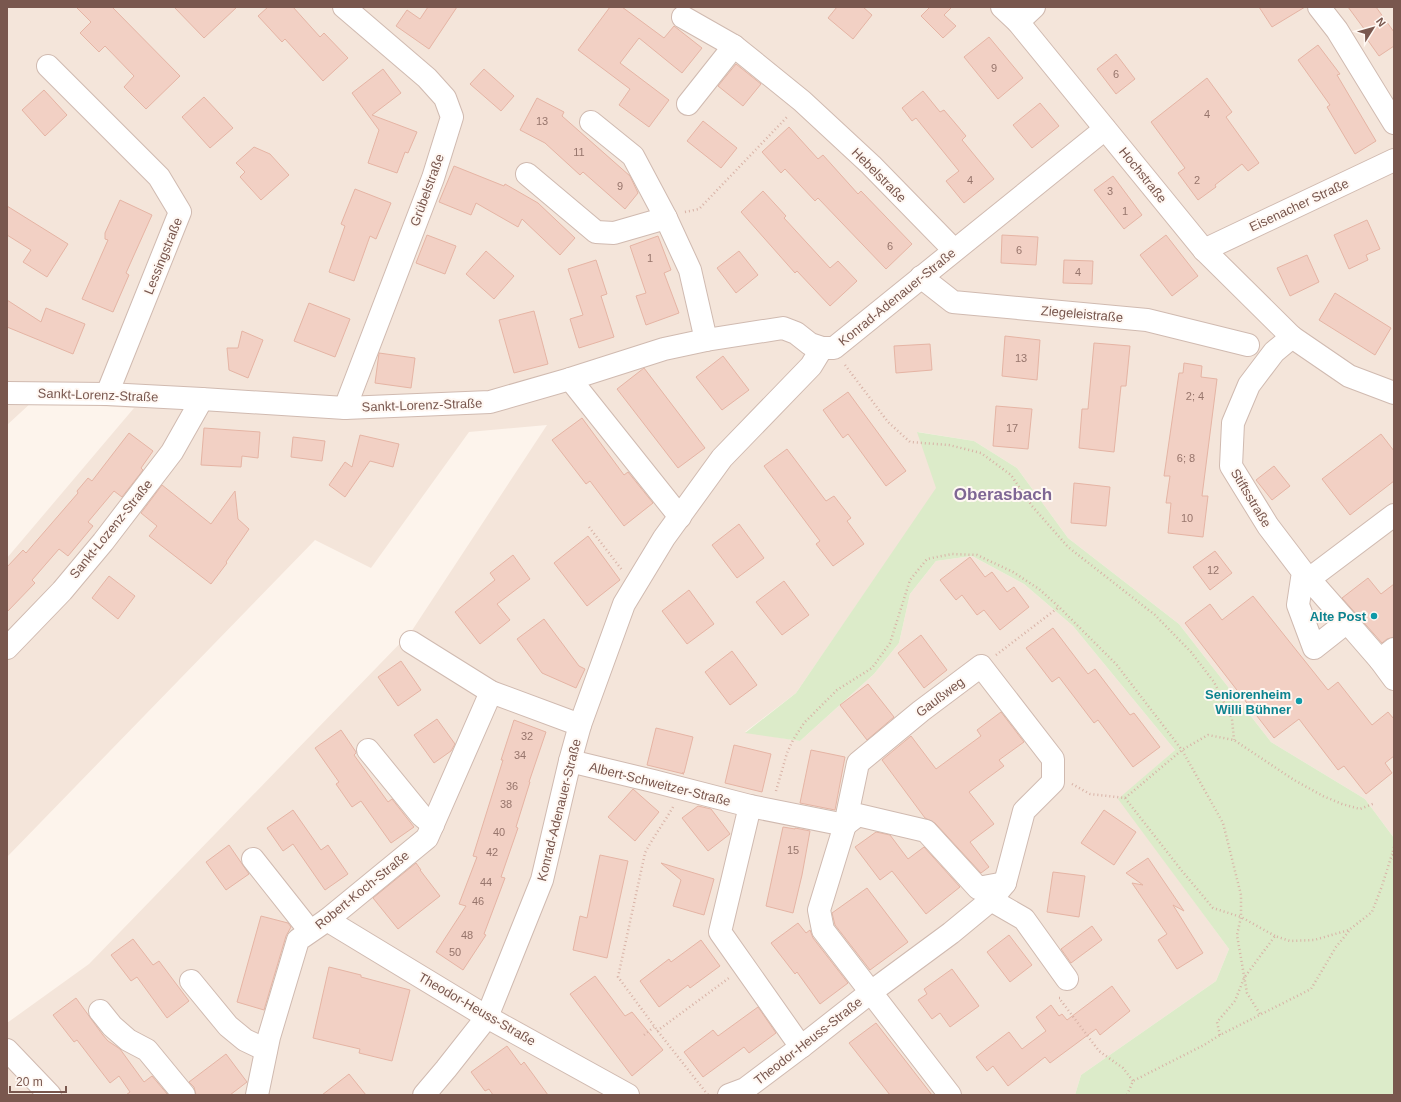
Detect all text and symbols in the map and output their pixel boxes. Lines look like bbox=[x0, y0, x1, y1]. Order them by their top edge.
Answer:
north arrow bbox=[1353, 8, 1393, 48]
text: N bbox=[1374, 15, 1388, 29]
house number: 9 bbox=[991, 62, 997, 74]
house number: 6 bbox=[1113, 68, 1119, 80]
house number: 4 bbox=[1204, 108, 1210, 120]
house number: 13 bbox=[536, 115, 548, 127]
street label: Hochstraße bbox=[1116, 144, 1170, 206]
street label: Hebelstraße bbox=[849, 145, 909, 205]
house number: 11 bbox=[573, 146, 585, 158]
street label: Grübelstraße bbox=[407, 152, 447, 228]
house number: 4 bbox=[967, 174, 973, 186]
house number: 2 bbox=[1194, 174, 1200, 186]
street label: Eisenacher Straße bbox=[1247, 175, 1351, 235]
house number: 9 bbox=[617, 180, 623, 192]
house number: 3 bbox=[1107, 185, 1113, 197]
house number: 1 bbox=[1122, 205, 1128, 217]
street label: Lessingstraße bbox=[141, 215, 185, 297]
house number: 6 bbox=[887, 240, 893, 252]
house number: 6 bbox=[1016, 244, 1022, 256]
street label: Konrad-Adenauer-Straße bbox=[836, 245, 958, 349]
house number: 1 bbox=[647, 252, 653, 264]
house number: 4 bbox=[1075, 266, 1081, 278]
street label: Ziegeleistraße bbox=[1040, 303, 1124, 325]
house number: 13 bbox=[1015, 352, 1027, 364]
street label: Sankt-Lorenz-Straße bbox=[37, 385, 159, 405]
house number: 2; 4 bbox=[1186, 390, 1204, 402]
street label: Sankt-Lorenz-Straße bbox=[361, 395, 483, 415]
house number: 17 bbox=[1006, 422, 1018, 434]
house number: 6; 8 bbox=[1177, 452, 1195, 464]
street label: Stiftsstraße bbox=[1228, 466, 1274, 530]
street label: Sankt-Lozenz-Straße bbox=[67, 477, 155, 581]
district label: Oberasbach bbox=[954, 485, 1052, 504]
house number: 10 bbox=[1181, 512, 1193, 524]
house number: 12 bbox=[1207, 564, 1219, 576]
place label: Alte Post bbox=[1310, 609, 1367, 624]
marker: Alte Post bbox=[1369, 611, 1379, 621]
street label: Gaußweg bbox=[913, 674, 967, 720]
place label: Seniorenheim Willi Bühner bbox=[1205, 687, 1291, 717]
marker: Seniorenheim Willi Bühner bbox=[1294, 696, 1304, 706]
house number: 32 bbox=[521, 730, 533, 742]
street label: Konrad-Adenauer-Straße bbox=[534, 737, 584, 883]
house number: 34 bbox=[514, 749, 526, 761]
street label: Albert-Schweitzer-Straße bbox=[588, 759, 732, 809]
house number: 36 bbox=[506, 780, 518, 792]
house number: 38 bbox=[500, 798, 512, 810]
house number: 40 bbox=[493, 826, 505, 838]
house number: 15 bbox=[787, 844, 799, 856]
house number: 42 bbox=[486, 846, 498, 858]
street label: Robert-Koch-Straße bbox=[312, 848, 412, 932]
house number: 44 bbox=[480, 876, 492, 888]
house number: 46 bbox=[472, 895, 484, 907]
house number: 48 bbox=[461, 929, 473, 941]
house number: 50 bbox=[449, 946, 461, 958]
street label: Theodor-Heuss-Straße bbox=[416, 969, 538, 1049]
street label: Theodor-Heuss-Straße bbox=[751, 994, 865, 1088]
scale bar bbox=[10, 1068, 66, 1094]
text: 20 m bbox=[16, 1075, 43, 1089]

